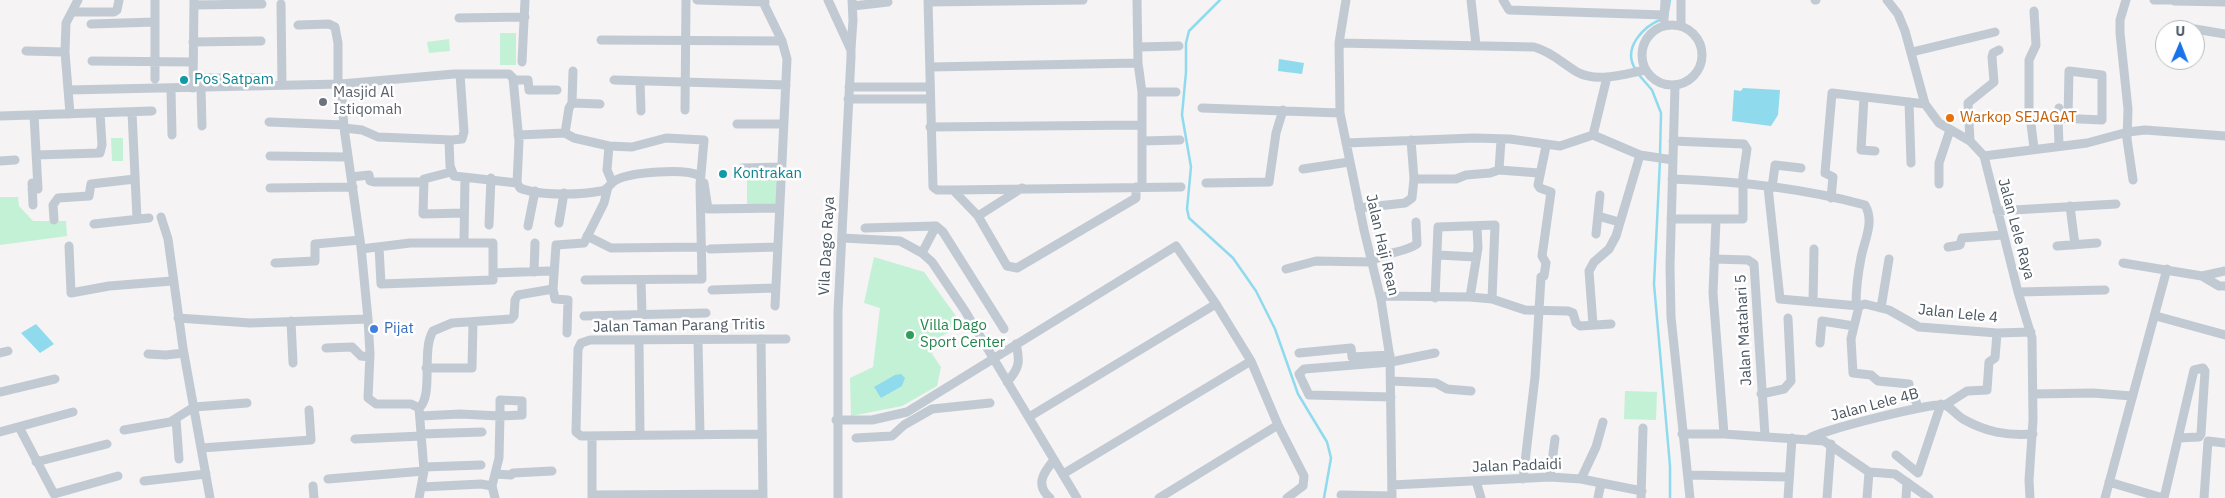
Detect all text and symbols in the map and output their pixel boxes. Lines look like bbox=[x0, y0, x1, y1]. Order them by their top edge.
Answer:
north arrow bbox=[2155, 20, 2205, 70]
text: U bbox=[2175, 22, 2185, 40]
place label: Pos Satpam bbox=[194, 71, 274, 89]
marker: Pos Satpam bbox=[178, 74, 190, 86]
place label: Masjid Al Istiqomah bbox=[333, 84, 402, 119]
marker: Masjid Al Istiqomah bbox=[317, 96, 329, 108]
place label: Warkop SEJAGAT bbox=[1960, 109, 2077, 127]
marker: Warkop SEJAGAT bbox=[1944, 112, 1956, 124]
place label: Kontrakan bbox=[733, 165, 802, 183]
marker: Kontrakan bbox=[717, 168, 729, 180]
street label: Jalan Lele Raya bbox=[1994, 176, 2038, 282]
street label: Jalan Haji Rean bbox=[1362, 193, 1402, 297]
street label: Vila Dago Raya bbox=[815, 196, 839, 296]
street label: Jalan Matahari 5 bbox=[1732, 274, 1756, 386]
street label: Jalan Lele 4 bbox=[1917, 301, 1999, 327]
street label: Jalan Taman Parang Tritis bbox=[593, 315, 765, 337]
place label: Villa Dago Sport Center bbox=[920, 317, 1005, 352]
place label: Pijat bbox=[384, 320, 414, 338]
marker: Pijat bbox=[368, 323, 380, 335]
marker: Villa Dago Sport Center bbox=[904, 329, 916, 341]
street label: Jalan Lele 4B bbox=[1829, 385, 1921, 425]
street label: Jalan Padaidi bbox=[1472, 455, 1562, 477]

